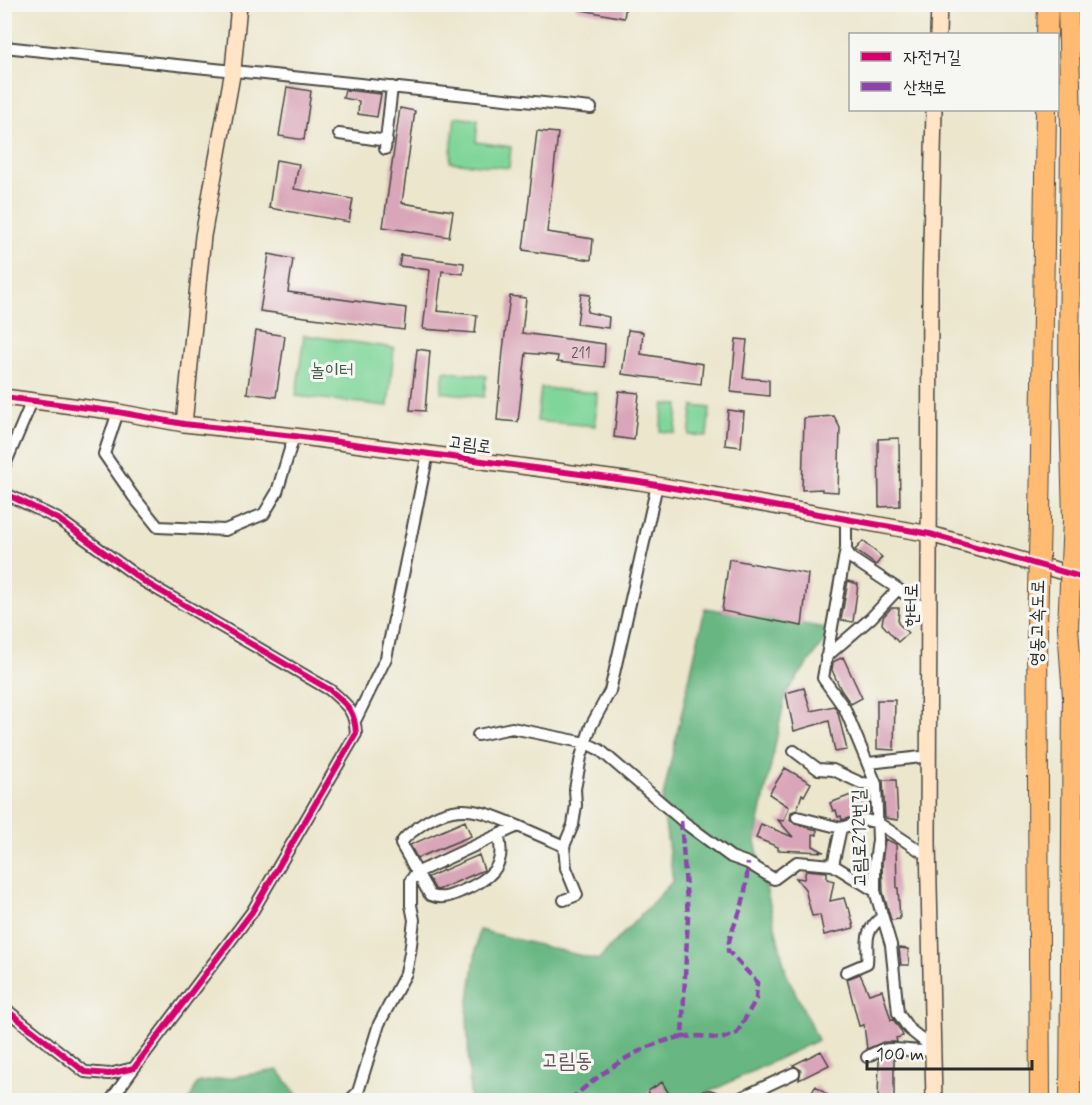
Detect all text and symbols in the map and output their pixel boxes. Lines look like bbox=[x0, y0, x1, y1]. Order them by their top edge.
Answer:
legend bbox=[849, 33, 1059, 111]
text: 자전거길 bbox=[903, 46, 961, 70]
text: 산책로 bbox=[903, 76, 946, 100]
house number: 211 bbox=[571, 344, 591, 364]
park label: 놀이터 bbox=[310, 359, 354, 383]
street label: 고림로 bbox=[447, 430, 493, 460]
street label: 영동고속도로 bbox=[1025, 579, 1051, 667]
street label: 한터로 bbox=[900, 583, 924, 627]
street label: 고림로212번길 bbox=[847, 788, 873, 887]
scale bar bbox=[867, 1033, 1032, 1071]
text: 100 m bbox=[876, 1043, 924, 1067]
district label: 고림동 bbox=[542, 1047, 592, 1075]

